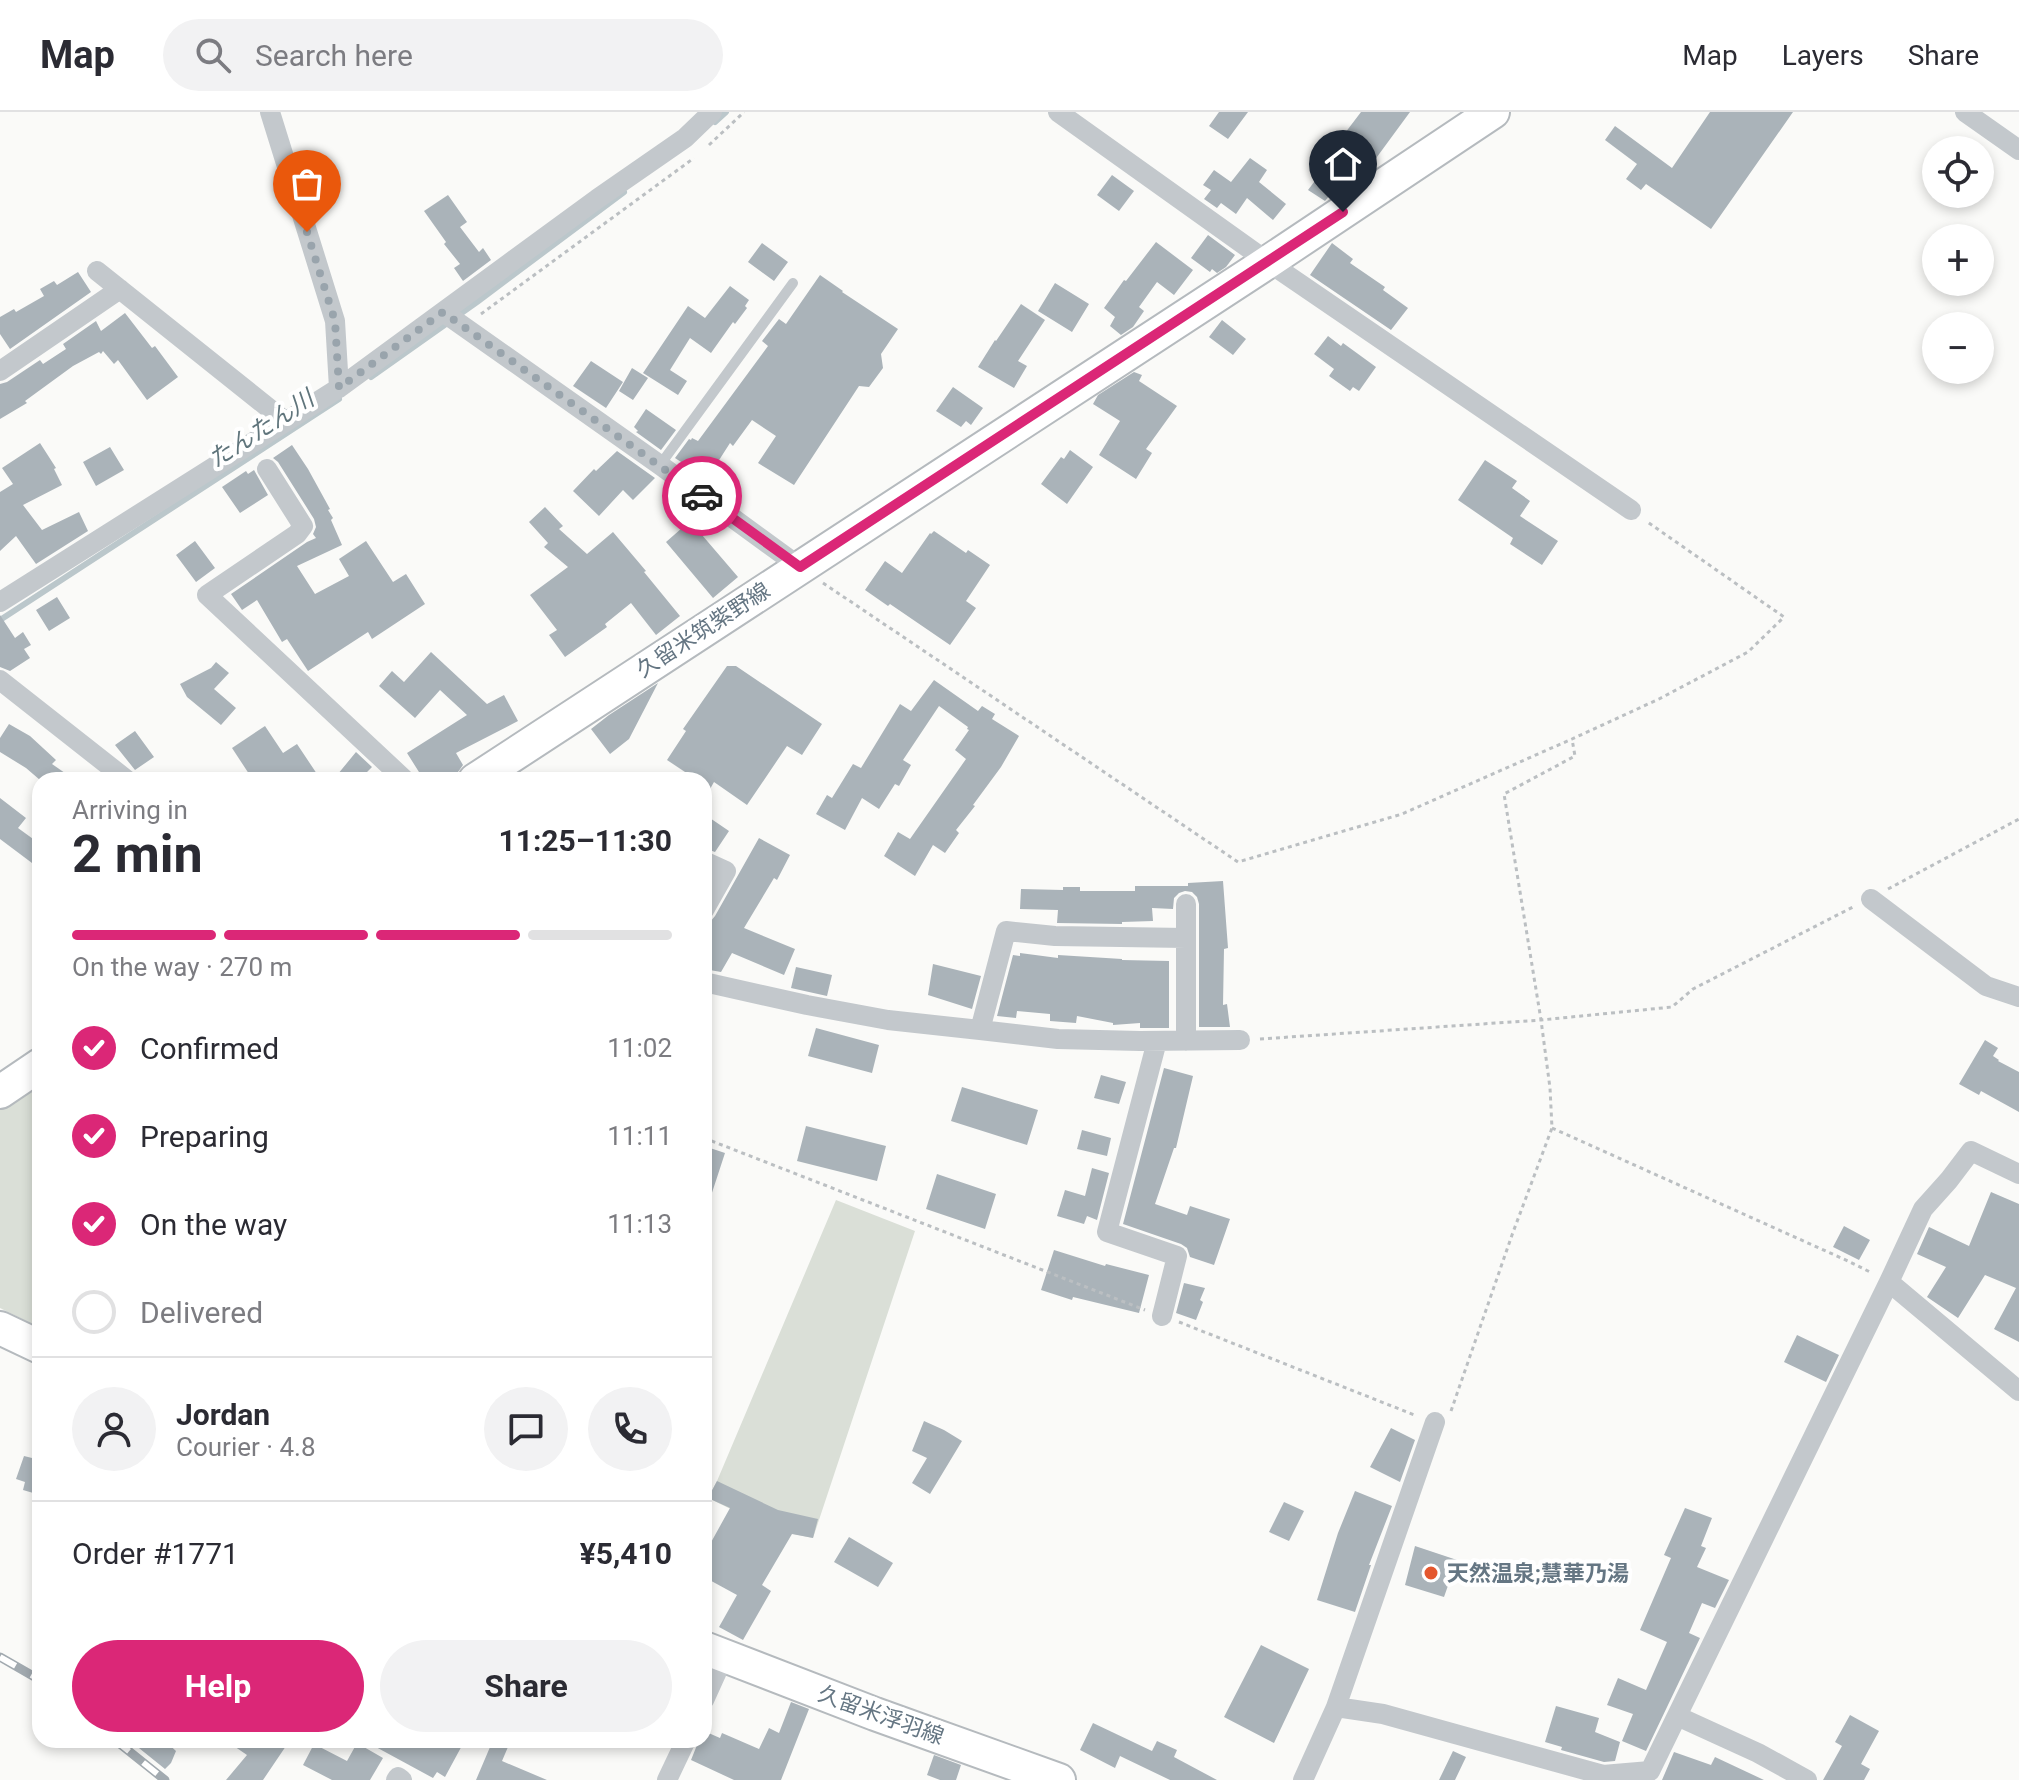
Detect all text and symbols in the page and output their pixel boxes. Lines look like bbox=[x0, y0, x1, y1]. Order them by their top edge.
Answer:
search box bbox=[163, 19, 723, 91]
text: Map bbox=[40, 33, 115, 77]
icon: search bbox=[191, 33, 235, 77]
text: Search here bbox=[255, 38, 413, 73]
text: Map bbox=[1682, 39, 1738, 72]
text: Layers bbox=[1782, 39, 1864, 72]
text: Share bbox=[1908, 39, 1979, 72]
pin bbox=[1309, 130, 1377, 212]
map controls bbox=[1922, 136, 1994, 384]
button: locate bbox=[1922, 136, 1994, 208]
icon: home bbox=[1321, 142, 1365, 186]
pin bbox=[273, 150, 341, 232]
icon: bag bbox=[285, 162, 329, 206]
button: + bbox=[1922, 224, 1994, 296]
button: − bbox=[1922, 312, 1994, 384]
water label: たんたん川 bbox=[203, 383, 321, 473]
courier bbox=[662, 456, 742, 536]
icon: car bbox=[680, 474, 724, 518]
street label: 久留米筑紫野線 bbox=[632, 578, 774, 682]
text: Arriving in bbox=[72, 795, 188, 825]
text: 11:25–11:30 bbox=[498, 823, 672, 858]
text: 2 min bbox=[72, 824, 203, 885]
text: On the way · 270 m bbox=[72, 952, 292, 982]
icon: check bbox=[72, 1026, 116, 1070]
text: Confirmed bbox=[140, 1031, 279, 1066]
text: 11:02 bbox=[607, 1033, 672, 1063]
icon: check bbox=[72, 1114, 116, 1158]
text: Preparing bbox=[140, 1119, 269, 1154]
text: 11:11 bbox=[607, 1121, 672, 1151]
icon: check bbox=[72, 1202, 116, 1246]
text: On the way bbox=[140, 1207, 287, 1242]
text: 11:13 bbox=[607, 1209, 672, 1239]
text: Delivered bbox=[140, 1295, 263, 1330]
button: person bbox=[72, 1387, 156, 1471]
button: chat bbox=[484, 1387, 568, 1471]
button: phone bbox=[588, 1387, 672, 1471]
text: Jordan bbox=[176, 1397, 270, 1432]
text: Courier · 4.8 bbox=[176, 1432, 316, 1462]
text: Order #1771 bbox=[72, 1536, 239, 1571]
text: ¥5,410 bbox=[580, 1536, 672, 1571]
place label: 天然温泉;慧華乃湯 bbox=[1447, 1561, 1629, 1586]
marker: 天然温泉;慧華乃湯 bbox=[1422, 1564, 1440, 1582]
button: Help bbox=[72, 1640, 364, 1732]
button: Share bbox=[380, 1640, 672, 1732]
street label: 久留米浮羽線 bbox=[815, 1681, 947, 1749]

